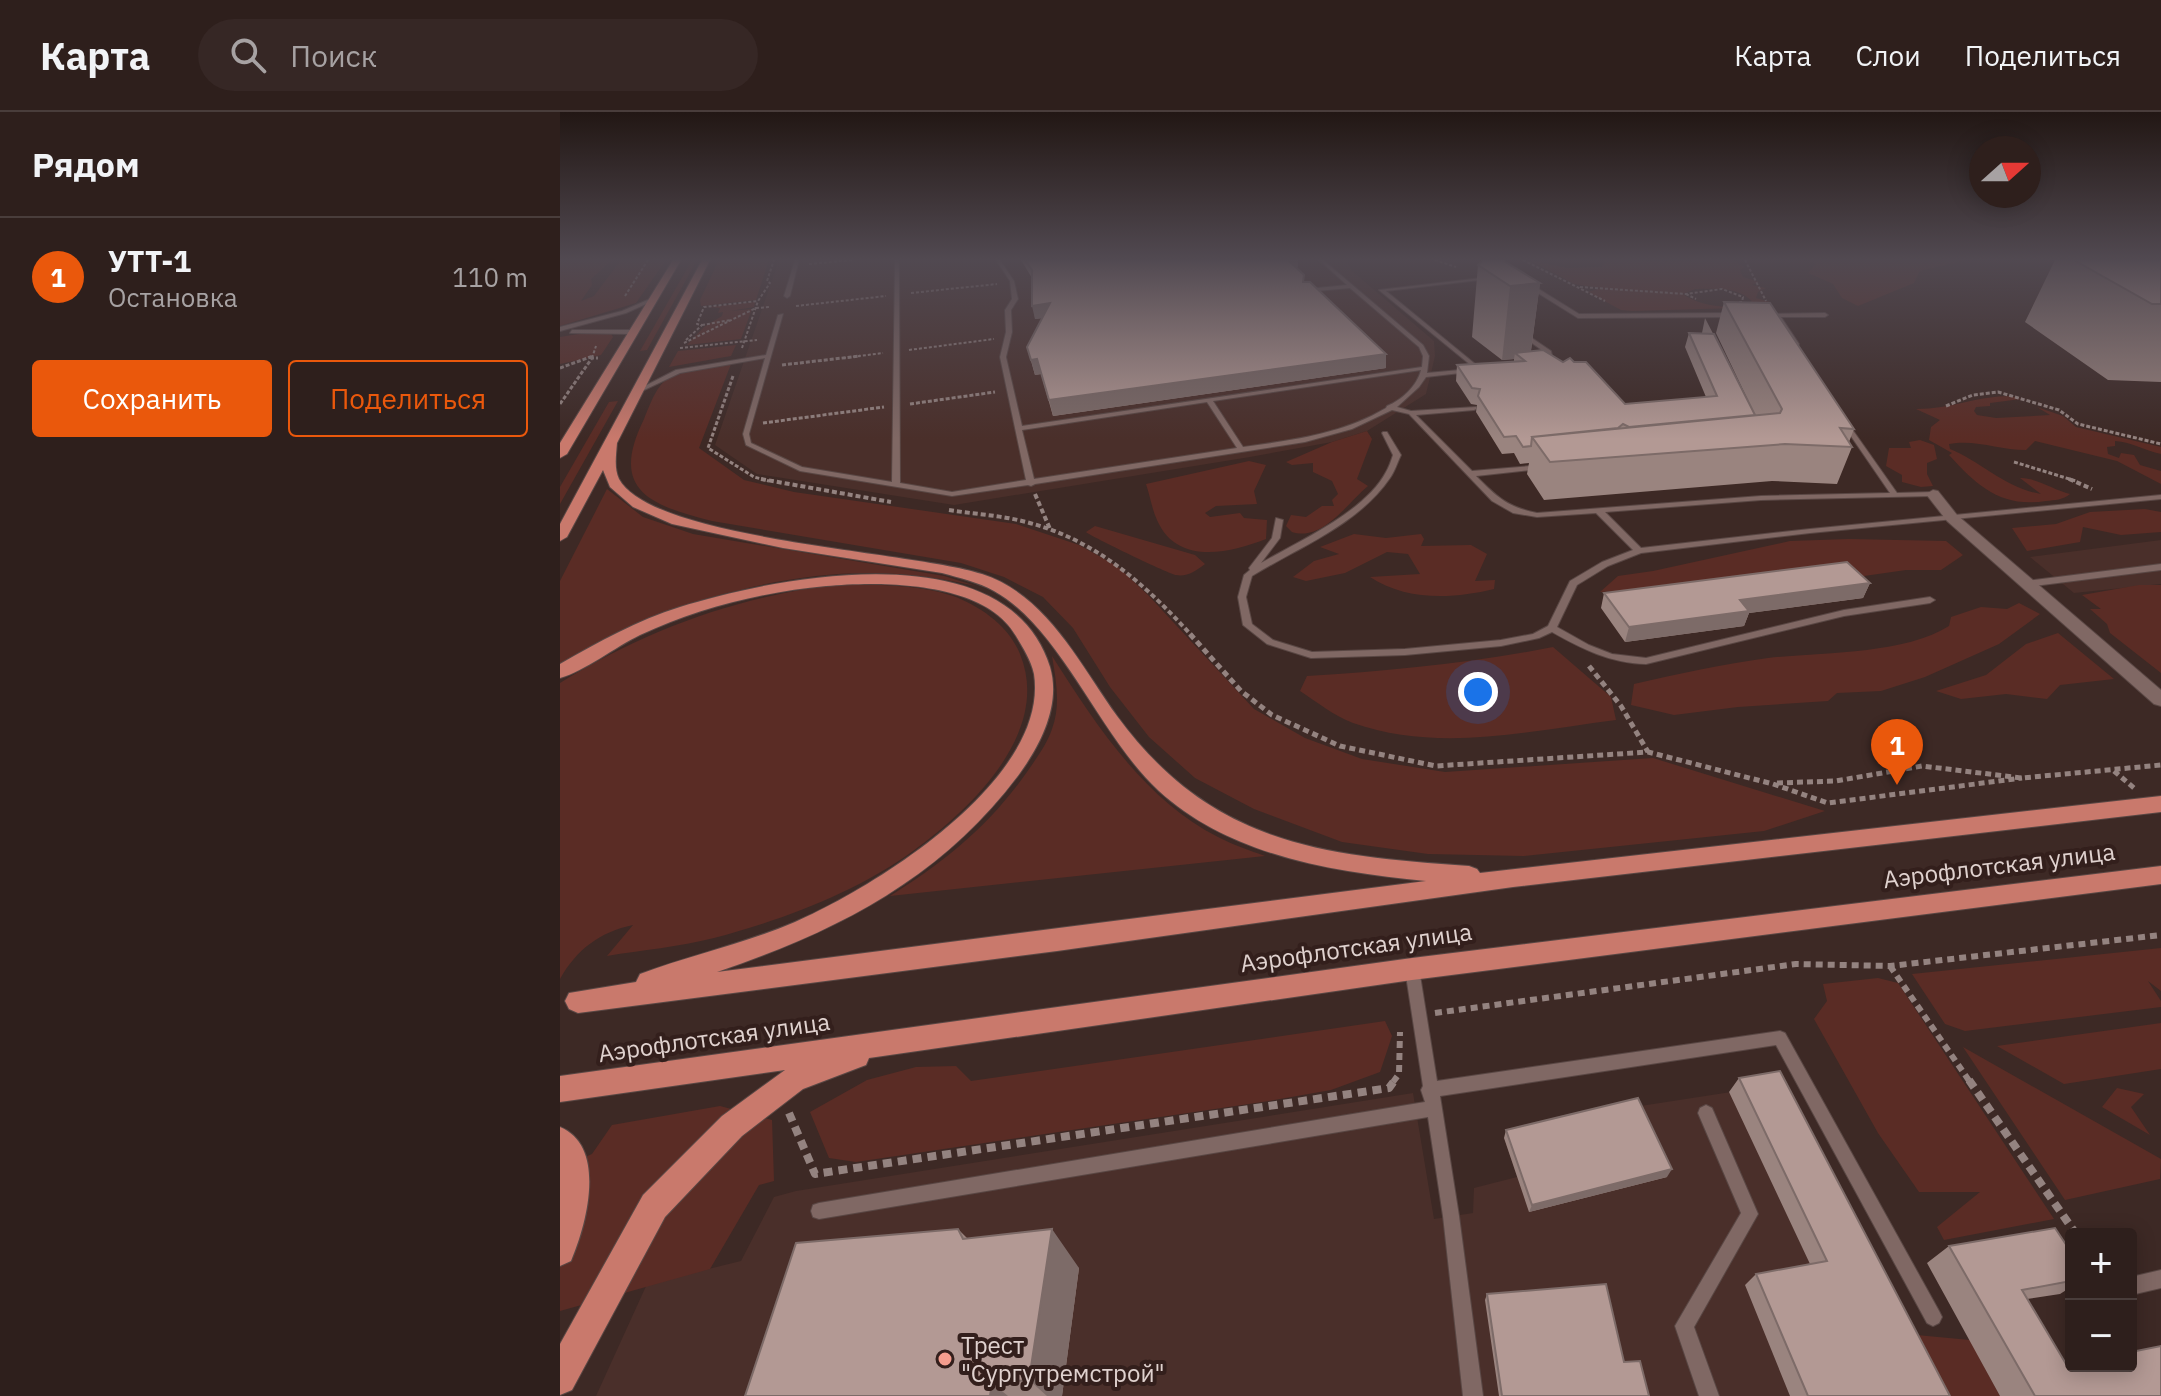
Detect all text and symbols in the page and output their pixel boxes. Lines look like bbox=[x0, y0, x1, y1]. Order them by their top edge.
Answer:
search box bbox=[198, 19, 758, 91]
text: Карта bbox=[40, 31, 150, 80]
icon: search bbox=[226, 33, 270, 77]
text: Поиск bbox=[290, 36, 377, 75]
text: Карта bbox=[1734, 37, 1811, 74]
text: Слои bbox=[1855, 37, 1921, 74]
text: Поделиться bbox=[1965, 37, 2121, 74]
north arrow bbox=[1969, 136, 2041, 208]
text: Рядом bbox=[32, 142, 140, 186]
text: УТТ-1 bbox=[108, 241, 191, 280]
text: 1 bbox=[50, 260, 66, 294]
text: 110 m bbox=[452, 260, 528, 294]
text: Остановка bbox=[108, 280, 238, 314]
button: Сохранить bbox=[32, 360, 272, 437]
button: Поделиться bbox=[288, 360, 528, 437]
your location bbox=[1458, 672, 1498, 712]
pin: 1 bbox=[1871, 719, 1923, 785]
street label: Аэрофлотская улица bbox=[1881, 835, 2117, 895]
street label: Аэрофлотская улица bbox=[1238, 915, 1474, 979]
street label: Аэрофлотская улица bbox=[596, 1005, 832, 1069]
map controls bbox=[2065, 1228, 2137, 1372]
button: + bbox=[2065, 1228, 2137, 1300]
button: − bbox=[2065, 1300, 2137, 1372]
place label: Трест "Сургутремстрой" bbox=[961, 1329, 1165, 1389]
marker: Трест "Сургутремстрой" bbox=[936, 1350, 954, 1368]

